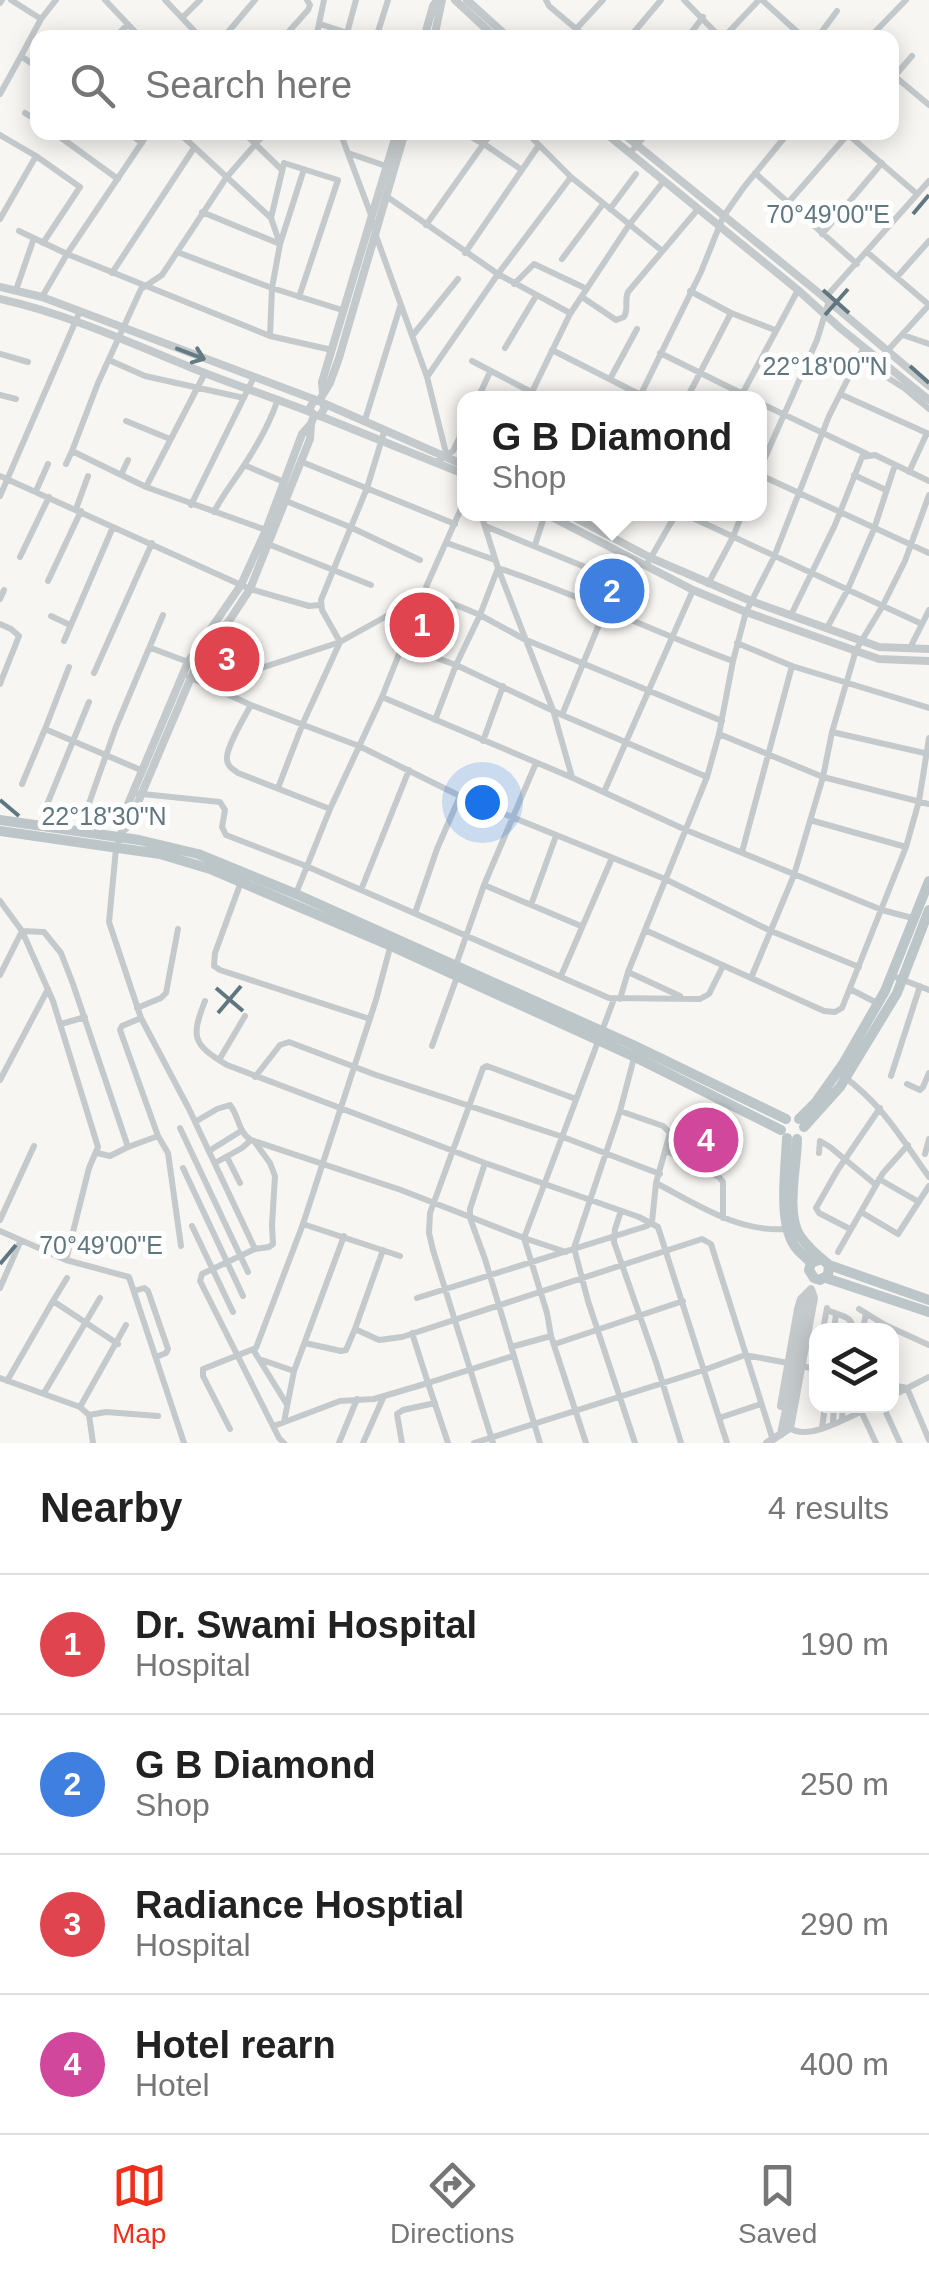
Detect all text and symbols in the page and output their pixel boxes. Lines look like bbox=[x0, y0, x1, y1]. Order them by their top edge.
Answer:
search box bbox=[30, 30, 899, 140]
icon: search bbox=[65, 58, 120, 113]
text: Search here bbox=[145, 64, 352, 106]
text: 70°49'00"E bbox=[766, 200, 890, 228]
one-way arrow bbox=[174, 346, 205, 364]
text: 22°18'00"N bbox=[762, 352, 888, 380]
popup bbox=[457, 391, 767, 521]
text: G B Diamond bbox=[492, 416, 732, 458]
text: Shop bbox=[492, 459, 566, 495]
pin: 2 bbox=[580, 554, 644, 628]
pin: 1 bbox=[390, 588, 454, 662]
pin: 3 bbox=[194, 622, 260, 696]
your location bbox=[457, 777, 508, 828]
text: 22°18'30"N bbox=[41, 802, 167, 830]
pin: 4 bbox=[674, 1102, 738, 1178]
text: 70°49'00"E bbox=[39, 1231, 163, 1259]
map controls bbox=[809, 1323, 899, 1413]
button: layers bbox=[809, 1323, 899, 1413]
text: Nearby bbox=[40, 1484, 182, 1531]
text: 4 results bbox=[768, 1490, 889, 1526]
text: Dr. Swami Hospital bbox=[135, 1604, 477, 1646]
text: 1 bbox=[64, 1626, 81, 1662]
text: 190 m bbox=[800, 1626, 889, 1662]
text: Hospital bbox=[135, 1647, 251, 1683]
text: G B Diamond bbox=[135, 1744, 376, 1786]
text: 2 bbox=[64, 1766, 81, 1802]
text: 250 m bbox=[800, 1766, 889, 1802]
text: Shop bbox=[135, 1787, 210, 1823]
text: Radiance Hosptial bbox=[135, 1884, 464, 1926]
text: 3 bbox=[64, 1906, 81, 1942]
text: 290 m bbox=[800, 1906, 889, 1942]
text: Hospital bbox=[135, 1927, 251, 1963]
text: Hotel rearn bbox=[135, 2024, 336, 2066]
text: 4 bbox=[64, 2046, 81, 2082]
text: 400 m bbox=[800, 2046, 889, 2082]
text: Hotel bbox=[135, 2067, 210, 2103]
tab: Map bbox=[112, 2158, 167, 2250]
tab: Directions bbox=[390, 2158, 515, 2250]
tab: Saved bbox=[738, 2158, 817, 2250]

